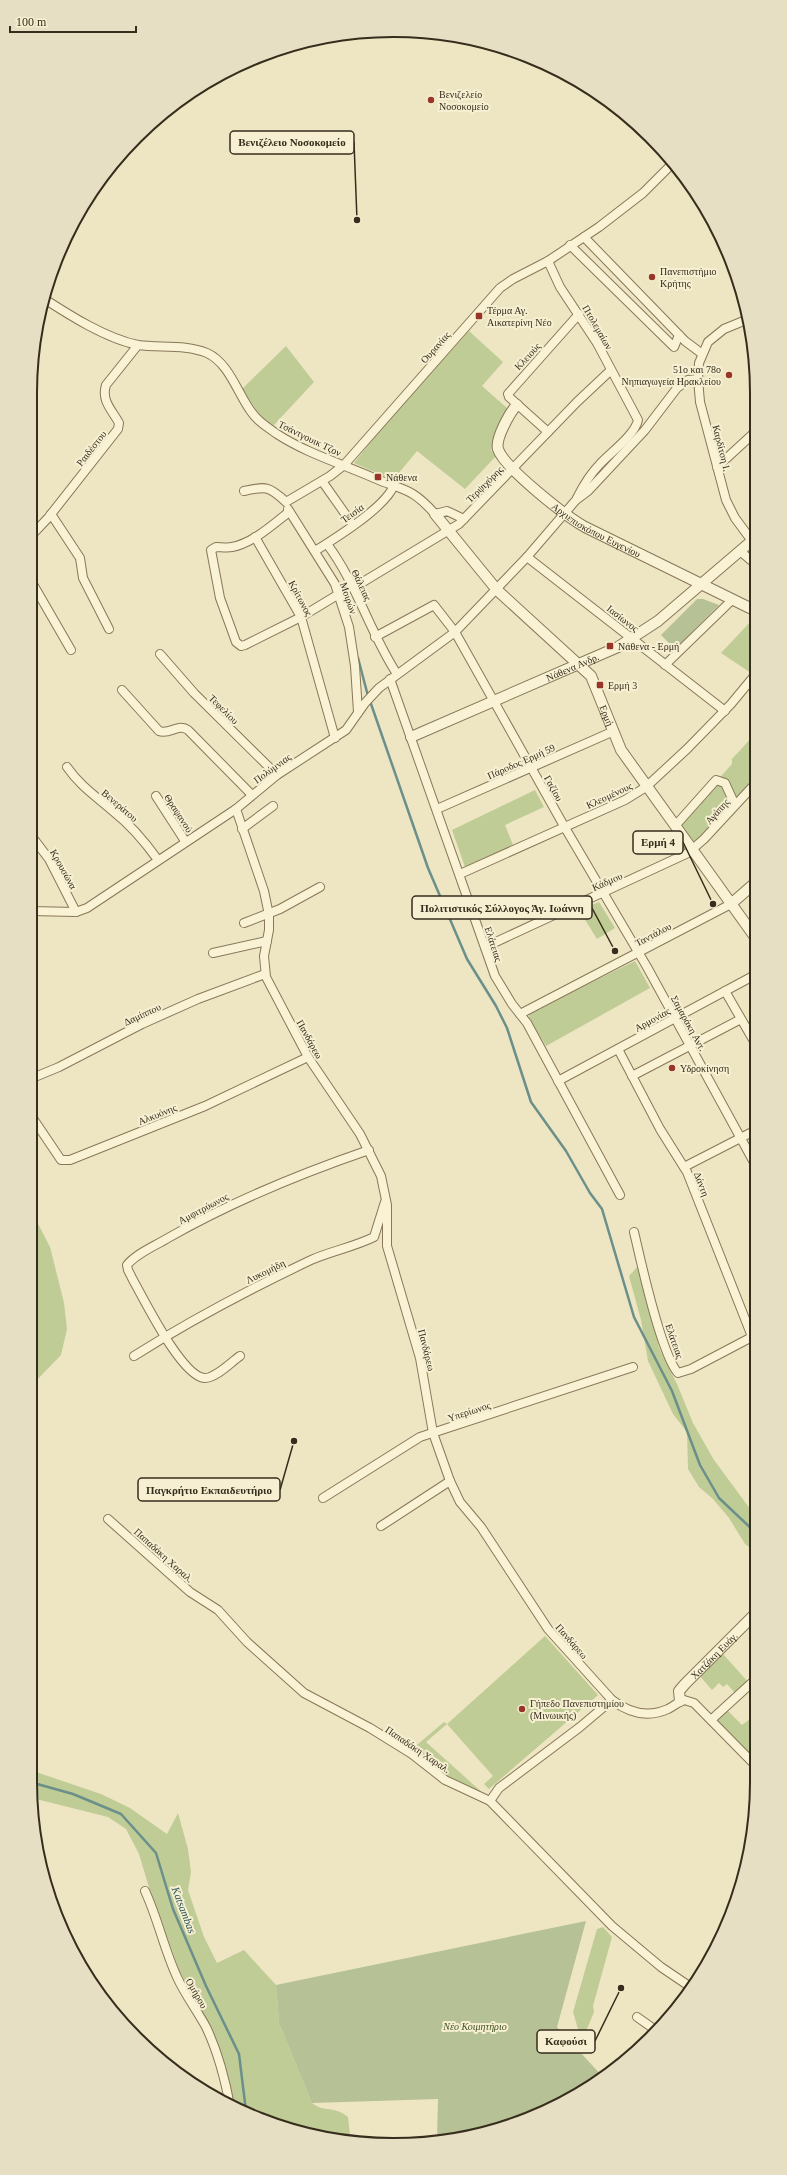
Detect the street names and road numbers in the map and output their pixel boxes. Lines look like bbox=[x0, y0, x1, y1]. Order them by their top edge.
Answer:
street label: Πτολεμαίων bbox=[580, 303, 615, 352]
street label: Ουρανίας bbox=[418, 329, 452, 365]
street label: Κλειούς bbox=[512, 341, 543, 372]
street label: Τσάντγουικ Τζον bbox=[276, 419, 343, 459]
street label: Καρδίτση Ι. bbox=[710, 424, 733, 472]
street label: Ραιδέστου bbox=[74, 428, 109, 468]
street label: Τερψιχόρης bbox=[464, 464, 505, 505]
street label: Τεισία bbox=[339, 501, 367, 525]
street label: Αρχιεπισκόπου Ευγενίου bbox=[549, 501, 643, 560]
street label: Θάλειας bbox=[350, 568, 374, 603]
street label: Κρίτωνος bbox=[287, 578, 315, 618]
street label: Μοιρών bbox=[338, 581, 359, 616]
street label: Ιασίωνος bbox=[605, 603, 641, 634]
street label: Νάθενα Ανδρ. bbox=[545, 651, 601, 684]
street label: Τεφελίου bbox=[207, 692, 241, 726]
street label: Ερμή bbox=[597, 703, 616, 728]
street label: Πάροδος Ερμή 59 bbox=[486, 742, 557, 781]
street label: Πολύμνιας bbox=[251, 751, 293, 786]
street label: Γαζίου bbox=[541, 773, 565, 804]
street label: Κλεομένους bbox=[585, 780, 634, 811]
street label: Βενεράτου bbox=[100, 787, 140, 824]
street label: Θραψανού bbox=[162, 792, 195, 835]
street label: Αγάπης bbox=[703, 796, 732, 826]
street label: Κρουσώνα bbox=[48, 847, 79, 892]
street label: Κάδμου bbox=[590, 870, 624, 893]
street label: Ταντάλου bbox=[633, 920, 673, 949]
street label: Ελάτειας bbox=[483, 925, 504, 963]
street label: Σαμαράκη Αντ. bbox=[669, 994, 708, 1053]
street label: Δαμίππου bbox=[122, 1001, 163, 1028]
street label: Αρμονίας bbox=[633, 1005, 672, 1034]
street label: Πανδάρεω bbox=[294, 1018, 325, 1061]
street label: Αλκυόνης bbox=[136, 1102, 178, 1127]
street label: Δάντη bbox=[692, 1170, 711, 1198]
street label: Αμφιτρύωνος bbox=[176, 1191, 230, 1226]
street label: Λυκομήδη bbox=[244, 1257, 287, 1286]
street label: Ελάτειας bbox=[663, 1322, 686, 1360]
street label: Πανδάρεω bbox=[416, 1328, 437, 1373]
street label: Υπερίωνος bbox=[446, 1399, 492, 1424]
street label: Παπαδάκη Χαραλ. bbox=[132, 1526, 195, 1585]
street label: Πανδάρεω bbox=[553, 1622, 590, 1661]
street label: Χατζάκη Ευάγ. bbox=[688, 1630, 740, 1681]
street label: Παπαδάκη Χαραλ. bbox=[383, 1724, 452, 1775]
street label: Ομήρου bbox=[184, 1976, 210, 2010]

